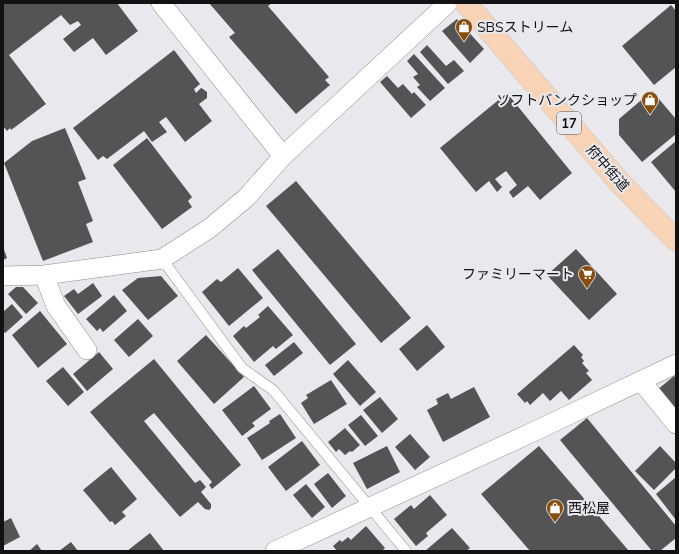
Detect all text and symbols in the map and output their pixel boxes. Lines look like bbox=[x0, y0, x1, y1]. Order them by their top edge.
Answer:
shop icon: SBSストリーム bbox=[454, 17, 474, 42]
place label: SBSストリーム bbox=[477, 18, 573, 37]
shop icon: ソフトバンクショップ bbox=[640, 90, 660, 115]
place label: ソフトバンクショップ bbox=[496, 91, 637, 110]
road number: 17 bbox=[557, 112, 581, 134]
street label: 府中街道 bbox=[582, 141, 633, 196]
supermarket icon: ファミリーマート bbox=[577, 264, 597, 289]
place label: ファミリーマート bbox=[462, 265, 574, 284]
shop icon: 西松屋 bbox=[545, 498, 565, 523]
place label: 西松屋 bbox=[568, 499, 610, 518]

